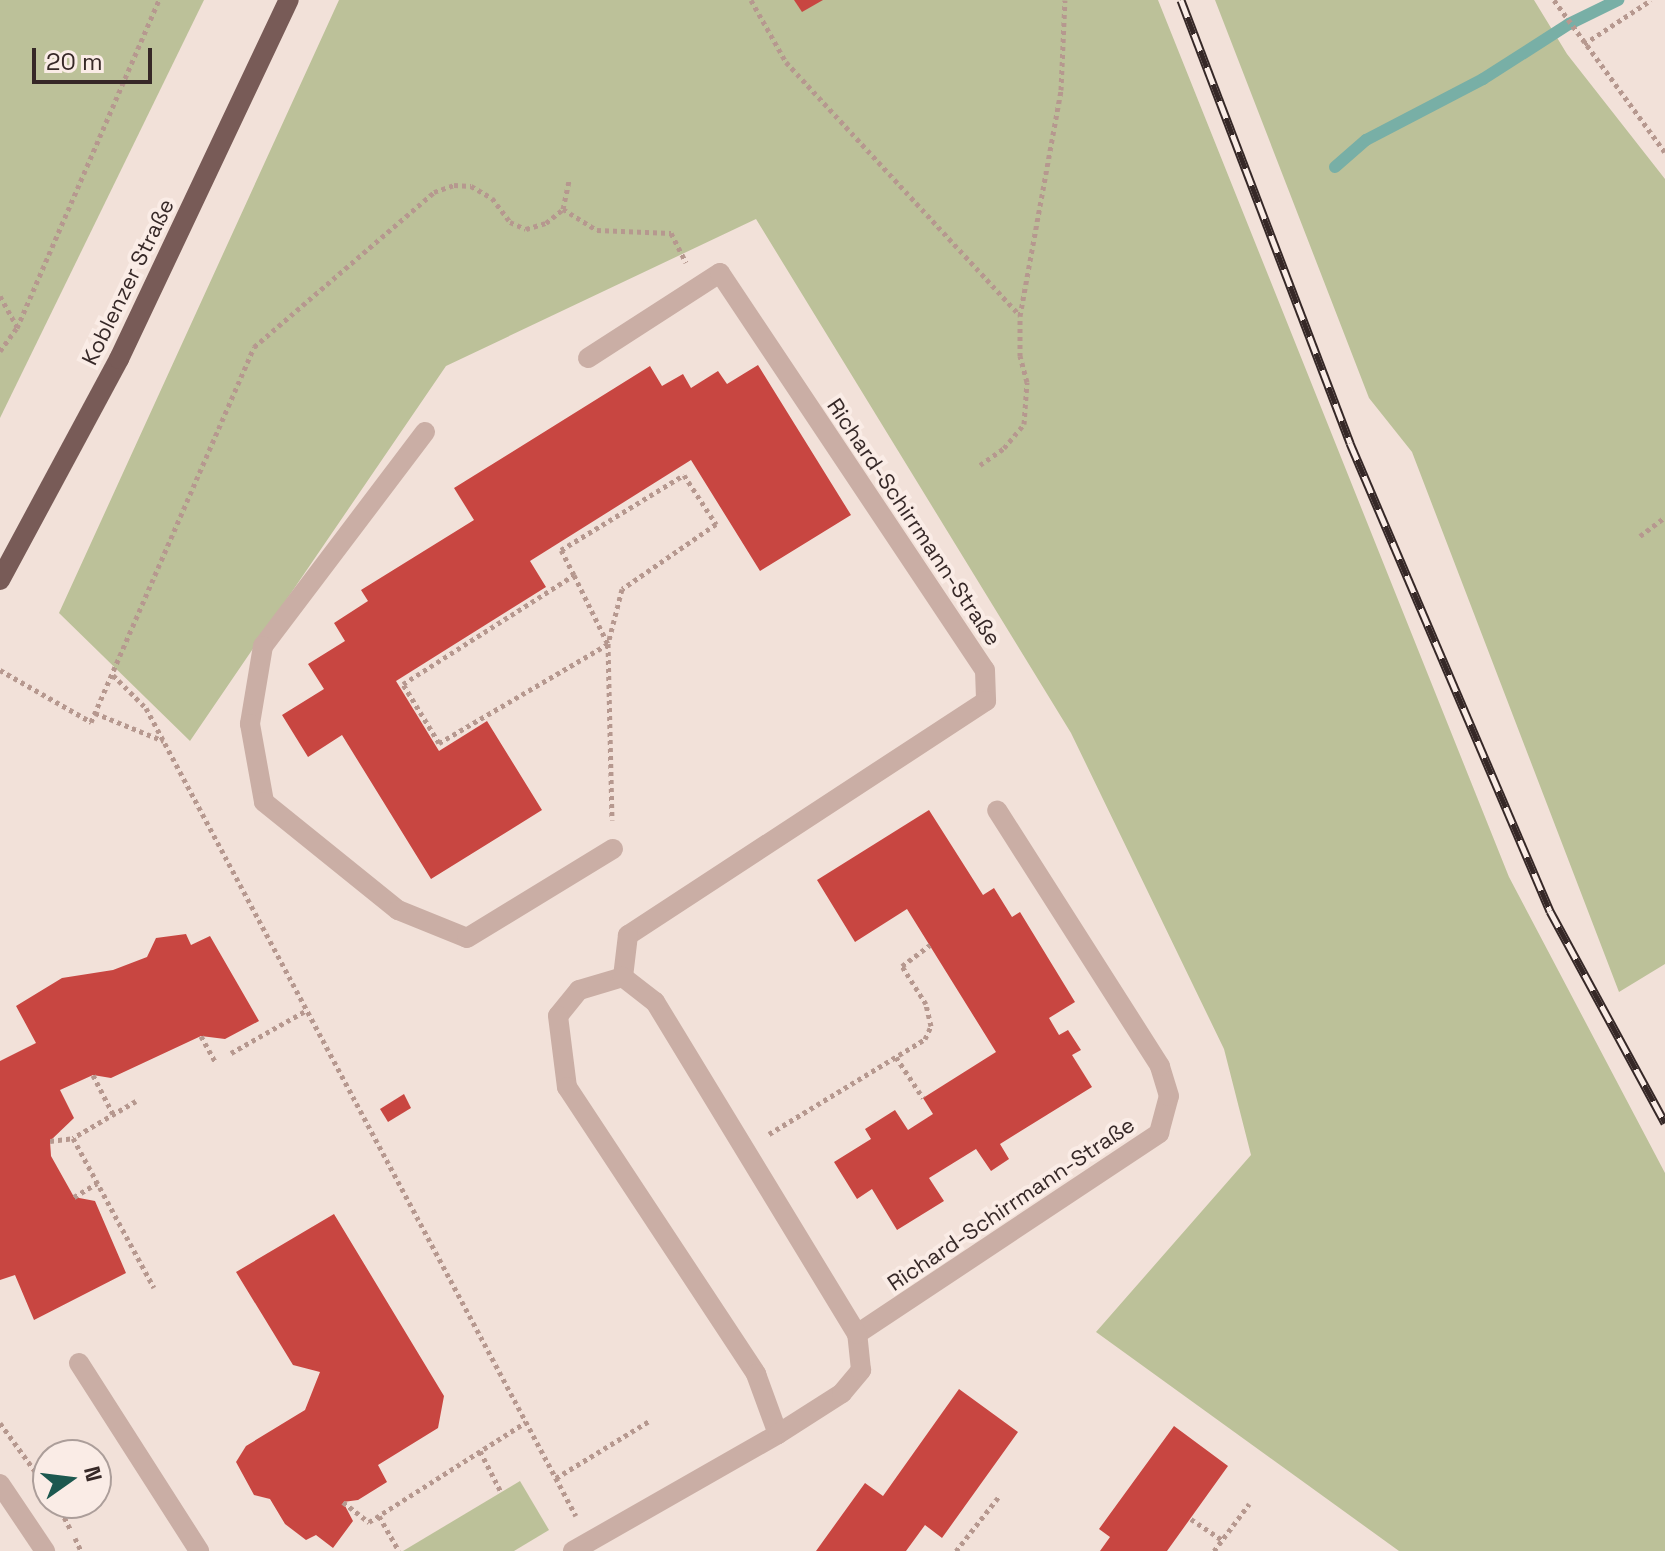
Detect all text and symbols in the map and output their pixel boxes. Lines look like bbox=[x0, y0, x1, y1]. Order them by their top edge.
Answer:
scale bar bbox=[36, 32, 156, 82]
text: 20 m bbox=[46, 46, 103, 77]
street label: Koblenzer Straße bbox=[76, 195, 180, 369]
street label: Richard-Schirrmann-Straße bbox=[821, 393, 1007, 651]
street label: Richard-Schirrmann-Straße bbox=[882, 1111, 1140, 1297]
north arrow bbox=[32, 1439, 112, 1519]
text: N bbox=[78, 1463, 109, 1484]

